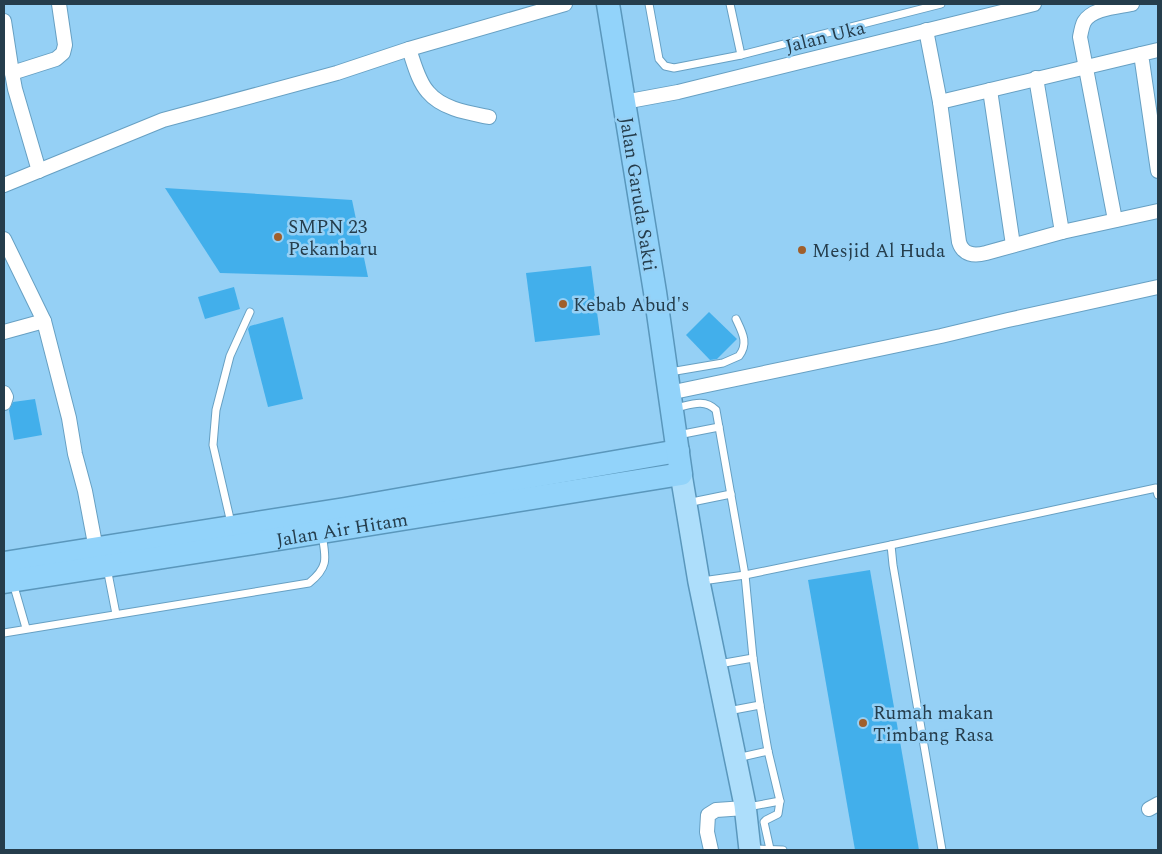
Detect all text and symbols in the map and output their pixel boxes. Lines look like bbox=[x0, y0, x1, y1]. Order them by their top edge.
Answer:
street label: Jalan Uka bbox=[782, 13, 869, 61]
street label: Jalan Garuda Sakti bbox=[611, 115, 664, 274]
place label: SMPN 23 Pekanbaru bbox=[288, 213, 378, 264]
marker: SMPN 23 Pekanbaru bbox=[272, 231, 284, 243]
place label: Mesjid Al Huda bbox=[812, 237, 946, 266]
marker: Mesjid Al Huda bbox=[796, 244, 808, 256]
place label: Kebab Abud's bbox=[573, 291, 690, 320]
marker: Kebab Abud's bbox=[557, 298, 569, 310]
street label: Jalan Air Hitam bbox=[274, 505, 410, 555]
place label: Rumah makan Timbang Rasa bbox=[873, 699, 994, 750]
marker: Rumah makan Timbang Rasa bbox=[857, 717, 869, 729]

